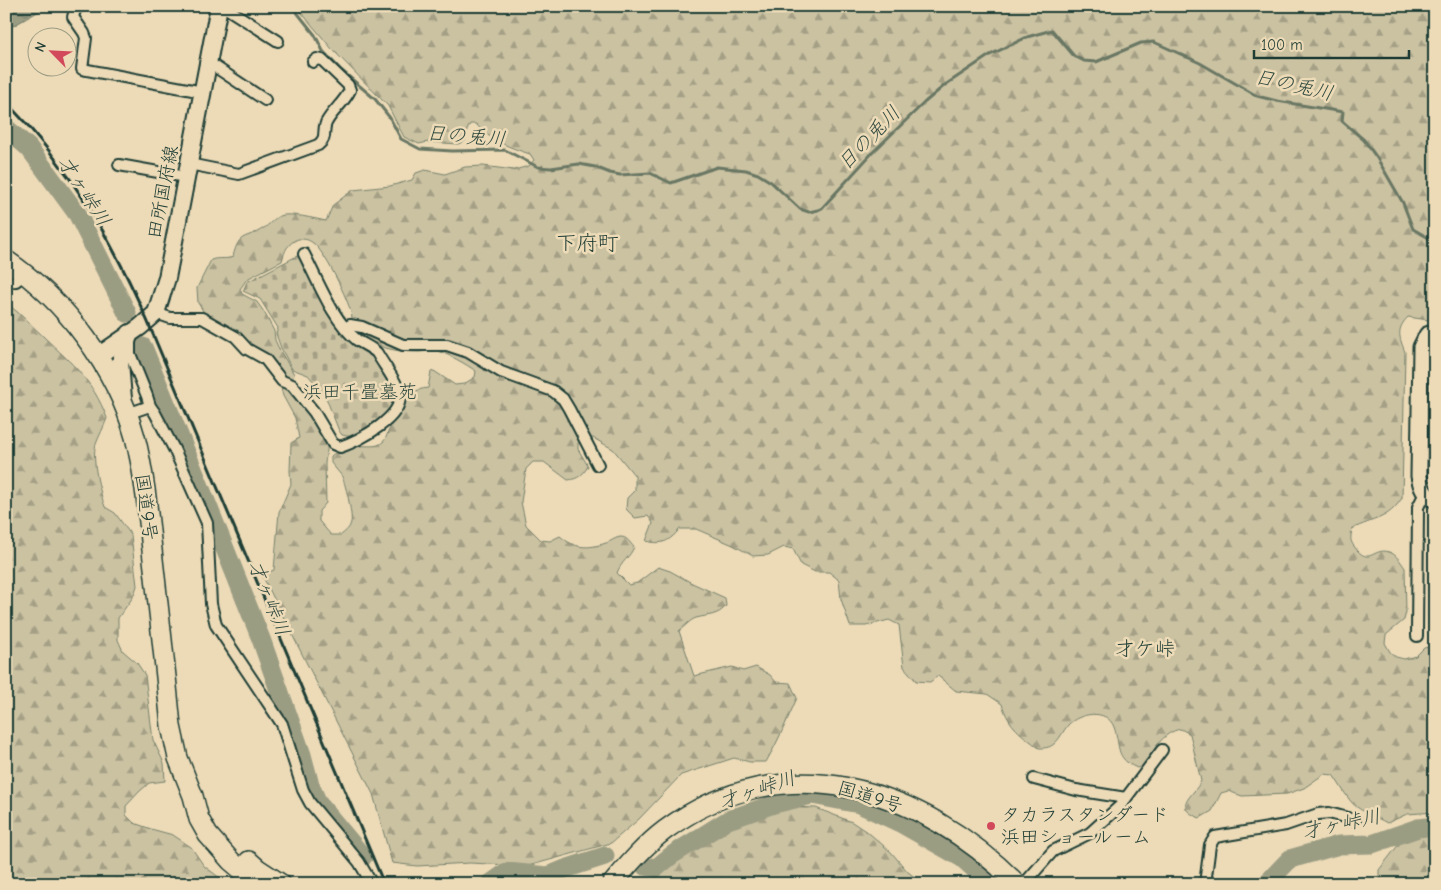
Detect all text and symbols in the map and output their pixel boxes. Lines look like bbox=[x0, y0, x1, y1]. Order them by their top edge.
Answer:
north arrow bbox=[28, 28, 78, 78]
scale bar bbox=[1254, 28, 1408, 60]
text: 100 m bbox=[1261, 36, 1303, 54]
text: N bbox=[31, 39, 50, 55]
water label: 日の兎川 bbox=[1252, 65, 1336, 105]
water label: 日の兎川 bbox=[833, 101, 905, 175]
water label: 日の兎川 bbox=[425, 121, 507, 151]
street label: 田所国府線 bbox=[143, 143, 183, 241]
water label: 才ヶ峠川 bbox=[53, 151, 115, 231]
district label: 下府町 bbox=[556, 231, 619, 255]
park label: 浜田千畳墓苑 bbox=[303, 381, 417, 403]
street label: 国道9号 bbox=[130, 472, 162, 542]
water label: 才ヶ峠川 bbox=[243, 557, 295, 639]
district label: 才ケ峠 bbox=[1115, 637, 1175, 660]
water label: 才ヶ峠川 bbox=[715, 766, 799, 814]
street label: 国道9号 bbox=[835, 777, 905, 817]
place label: タカラスタンダード 浜田ショールーム bbox=[1001, 804, 1169, 848]
water label: 才ヶ峠川 bbox=[1299, 804, 1383, 844]
marker: タカラスタンダード 浜田ショールーム bbox=[985, 820, 997, 832]

